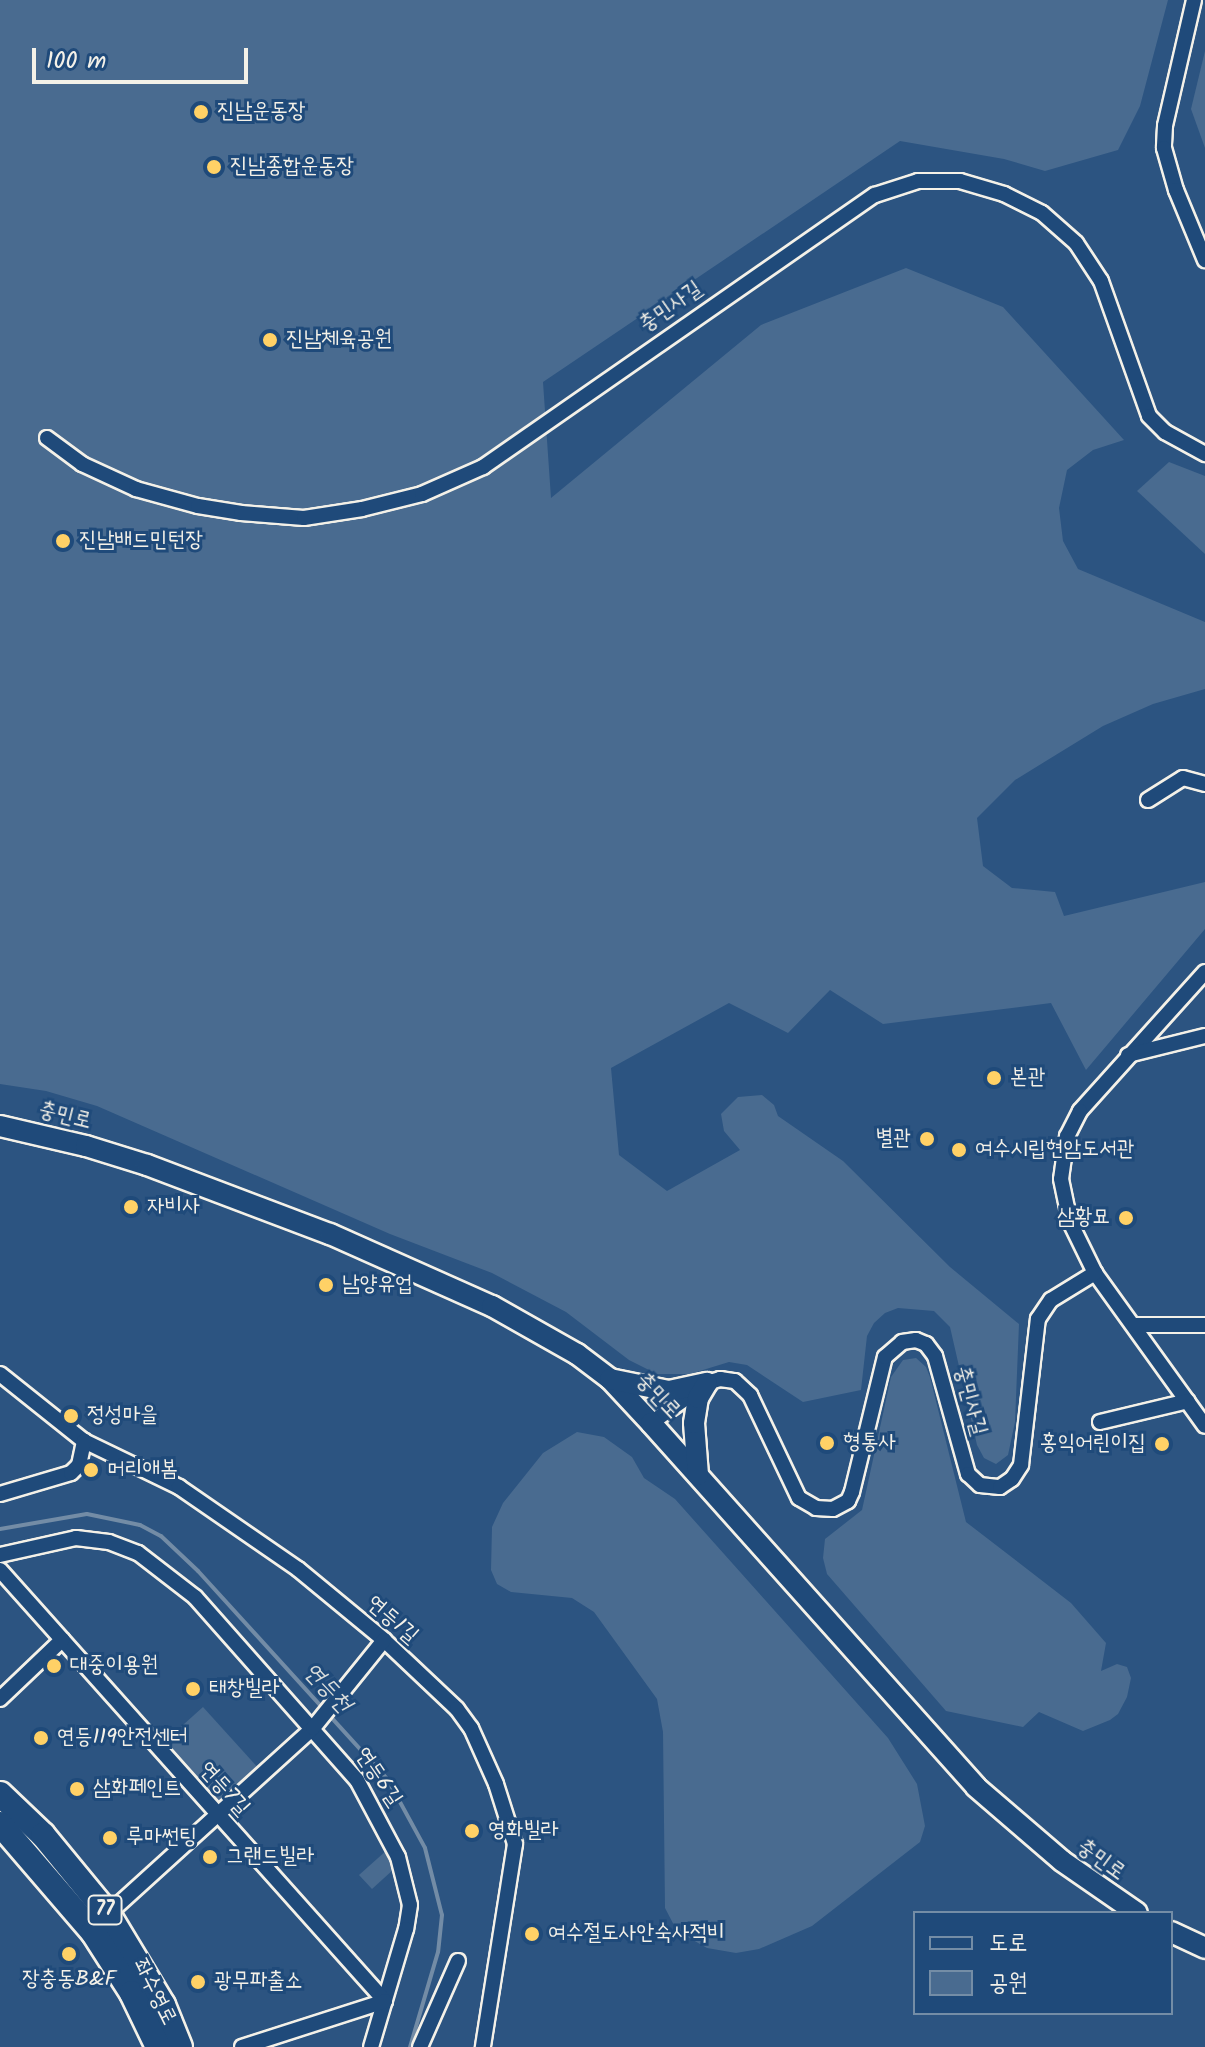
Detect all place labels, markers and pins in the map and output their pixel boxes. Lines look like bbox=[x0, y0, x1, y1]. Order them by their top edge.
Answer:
place label: 진남운동장 bbox=[217, 99, 306, 125]
marker: 진남운동장 bbox=[192, 103, 210, 121]
place label: 진남종합운동장 bbox=[230, 154, 354, 180]
marker: 진남종합운동장 bbox=[205, 158, 223, 176]
place label: 진남체육공원 bbox=[286, 327, 392, 353]
marker: 진남체육공원 bbox=[261, 331, 279, 349]
place label: 진남배드민턴장 bbox=[79, 528, 203, 554]
marker: 진남배드민턴장 bbox=[54, 532, 72, 550]
place label: 본관 bbox=[1010, 1065, 1045, 1091]
marker: 본관 bbox=[985, 1069, 1003, 1087]
place label: 별관 bbox=[876, 1126, 911, 1152]
marker: 별관 bbox=[918, 1130, 936, 1148]
place label: 여수시립현암도서관 bbox=[975, 1137, 1134, 1163]
marker: 여수시립현암도서관 bbox=[950, 1141, 968, 1159]
place label: 자비사 bbox=[147, 1194, 200, 1220]
marker: 자비사 bbox=[122, 1198, 140, 1216]
place label: 삼황묘 bbox=[1057, 1205, 1110, 1231]
marker: 삼황묘 bbox=[1117, 1209, 1135, 1227]
place label: 남양유업 bbox=[342, 1272, 413, 1298]
marker: 남양유업 bbox=[317, 1276, 335, 1294]
place label: 정성마을 bbox=[87, 1403, 158, 1429]
marker: 정성마을 bbox=[62, 1407, 80, 1425]
place label: 형통사 bbox=[843, 1430, 896, 1456]
place label: 홍익어린이집 bbox=[1040, 1431, 1146, 1457]
marker: 형통사 bbox=[818, 1434, 836, 1452]
marker: 홍익어린이집 bbox=[1153, 1435, 1171, 1453]
place label: 머리애봄 bbox=[107, 1457, 178, 1483]
marker: 머리애봄 bbox=[82, 1461, 100, 1479]
place label: 대중이용원 bbox=[70, 1653, 159, 1679]
marker: 대중이용원 bbox=[45, 1657, 63, 1675]
place label: 태창빌라 bbox=[209, 1676, 280, 1702]
marker: 태창빌라 bbox=[184, 1680, 202, 1698]
place label: 연등119안전센터 bbox=[57, 1725, 188, 1751]
marker: 연등119안전센터 bbox=[32, 1729, 50, 1747]
place label: 삼화페인트 bbox=[93, 1776, 182, 1802]
marker: 삼화페인트 bbox=[68, 1780, 86, 1798]
place label: 영화빌라 bbox=[488, 1818, 559, 1844]
marker: 영화빌라 bbox=[463, 1822, 481, 1840]
place label: 루마썬팅 bbox=[126, 1825, 197, 1851]
marker: 루마썬팅 bbox=[101, 1829, 119, 1847]
place label: 그랜드빌라 bbox=[226, 1844, 315, 1870]
marker: 그랜드빌라 bbox=[201, 1848, 219, 1866]
place label: 여수절도사안숙사적비 bbox=[548, 1921, 725, 1947]
marker: 여수절도사안숙사적비 bbox=[523, 1925, 541, 1943]
marker: 장충동B&F bbox=[60, 1945, 78, 1963]
place label: 장충동B&F bbox=[22, 1967, 116, 1993]
place label: 광무파출소 bbox=[214, 1969, 303, 1995]
marker: 광무파출소 bbox=[189, 1973, 207, 1991]

